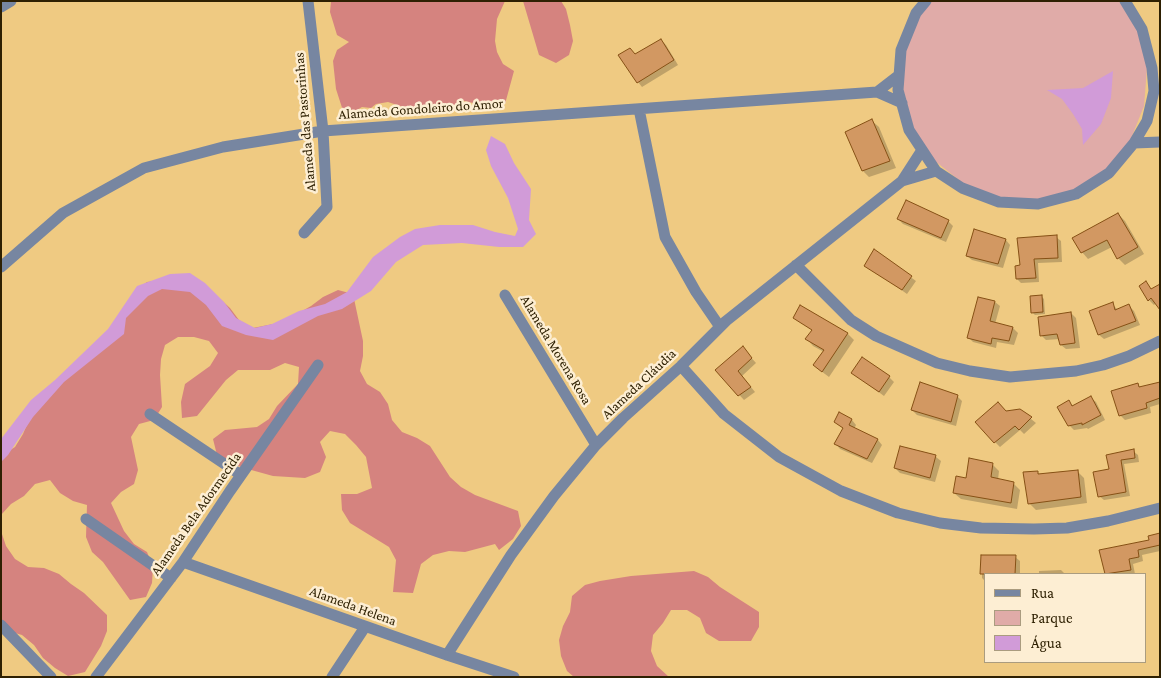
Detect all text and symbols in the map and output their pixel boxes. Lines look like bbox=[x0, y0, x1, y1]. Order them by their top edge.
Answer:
street label: Alameda das Pastorinhas bbox=[291, 52, 319, 192]
street label: Alameda Gondoleiro do Amor bbox=[338, 95, 504, 123]
street label: Alameda Morena Rosa bbox=[517, 292, 595, 408]
street label: Alameda Cláudia bbox=[598, 345, 680, 423]
street label: Alameda Bela Adormecida bbox=[147, 449, 245, 579]
legend bbox=[984, 573, 1146, 663]
street label: Alameda Helena bbox=[307, 583, 399, 629]
text: Rua bbox=[1031, 585, 1054, 601]
text: Parque bbox=[1031, 610, 1072, 626]
text: Água bbox=[1031, 635, 1062, 651]

